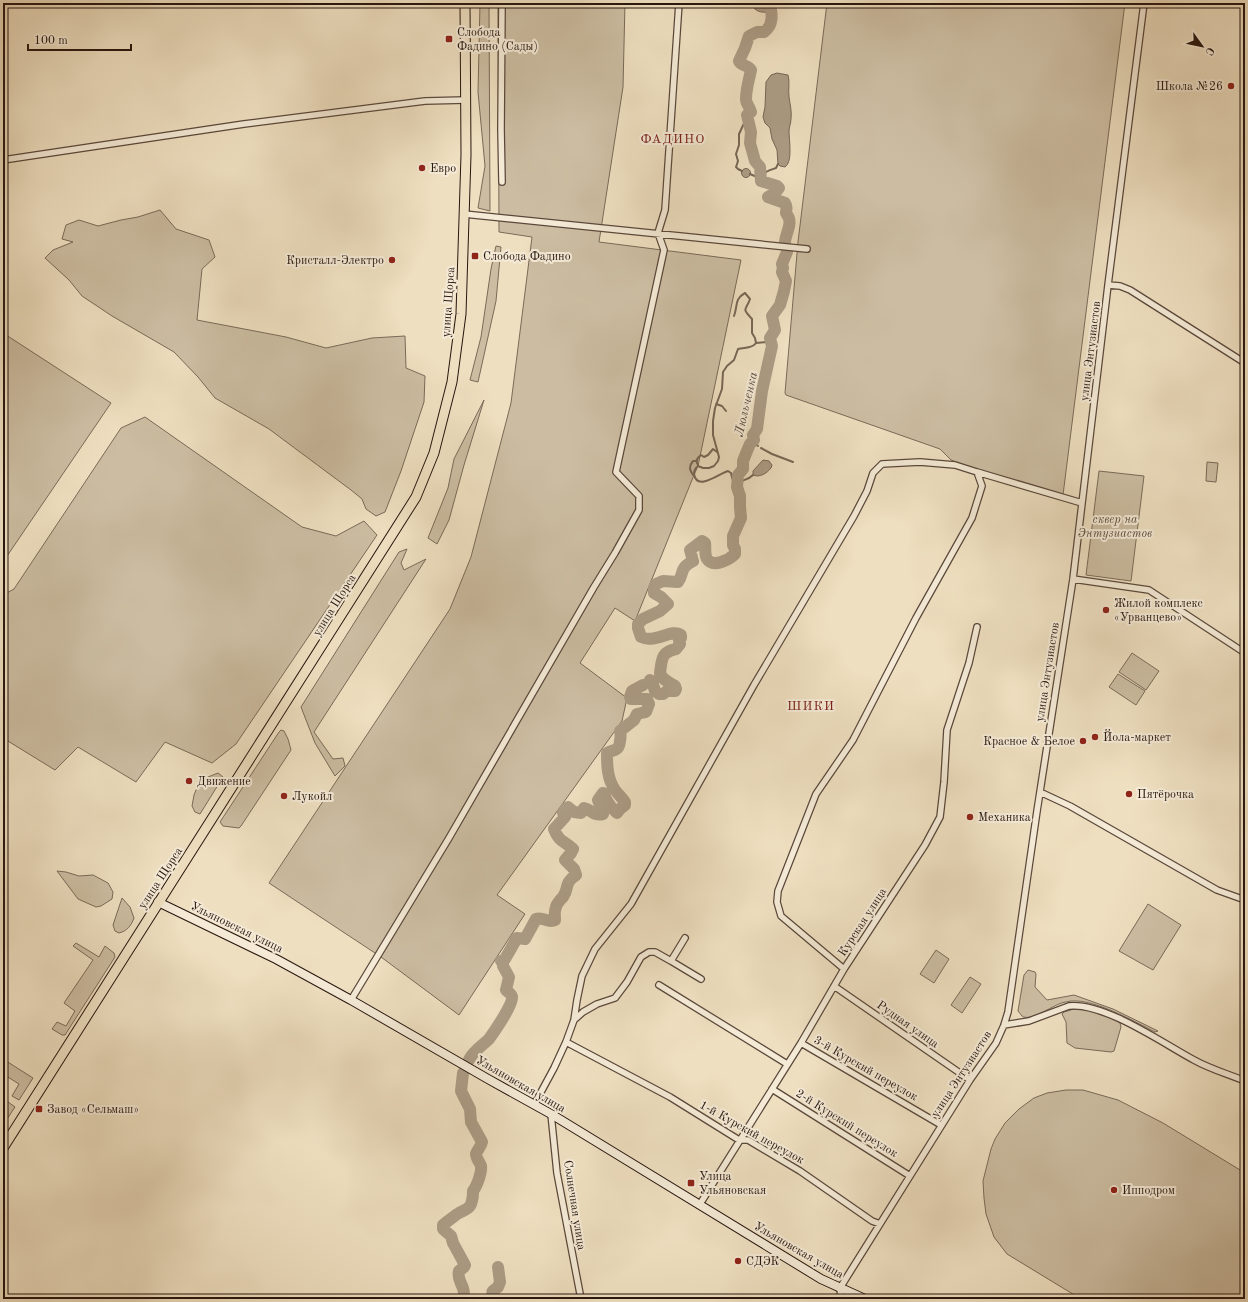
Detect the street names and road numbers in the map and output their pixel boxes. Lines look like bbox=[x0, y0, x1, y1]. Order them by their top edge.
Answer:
street label: улица Щорса bbox=[441, 266, 457, 338]
street label: улица Энтузиастов bbox=[1079, 300, 1103, 402]
street label: улица Щорса bbox=[311, 572, 359, 639]
street label: улица Энтузиастов bbox=[1034, 621, 1062, 723]
street label: улица Щорса bbox=[137, 846, 185, 911]
street label: Курская улица bbox=[836, 886, 889, 959]
street label: Ульяновская улица bbox=[188, 900, 285, 956]
street label: Рудная улица bbox=[874, 999, 941, 1051]
street label: улица Энтузиастов bbox=[929, 1029, 994, 1120]
street label: 3-й Курский переулок bbox=[812, 1034, 919, 1103]
street label: Ульяновская улица bbox=[474, 1054, 567, 1115]
street label: 2-й Курский переулок bbox=[793, 1088, 900, 1160]
street label: 1-й Курский переулок bbox=[697, 1099, 806, 1167]
street label: Солнечная улица bbox=[561, 1159, 587, 1251]
street label: Ульяновская улица bbox=[752, 1220, 845, 1281]

